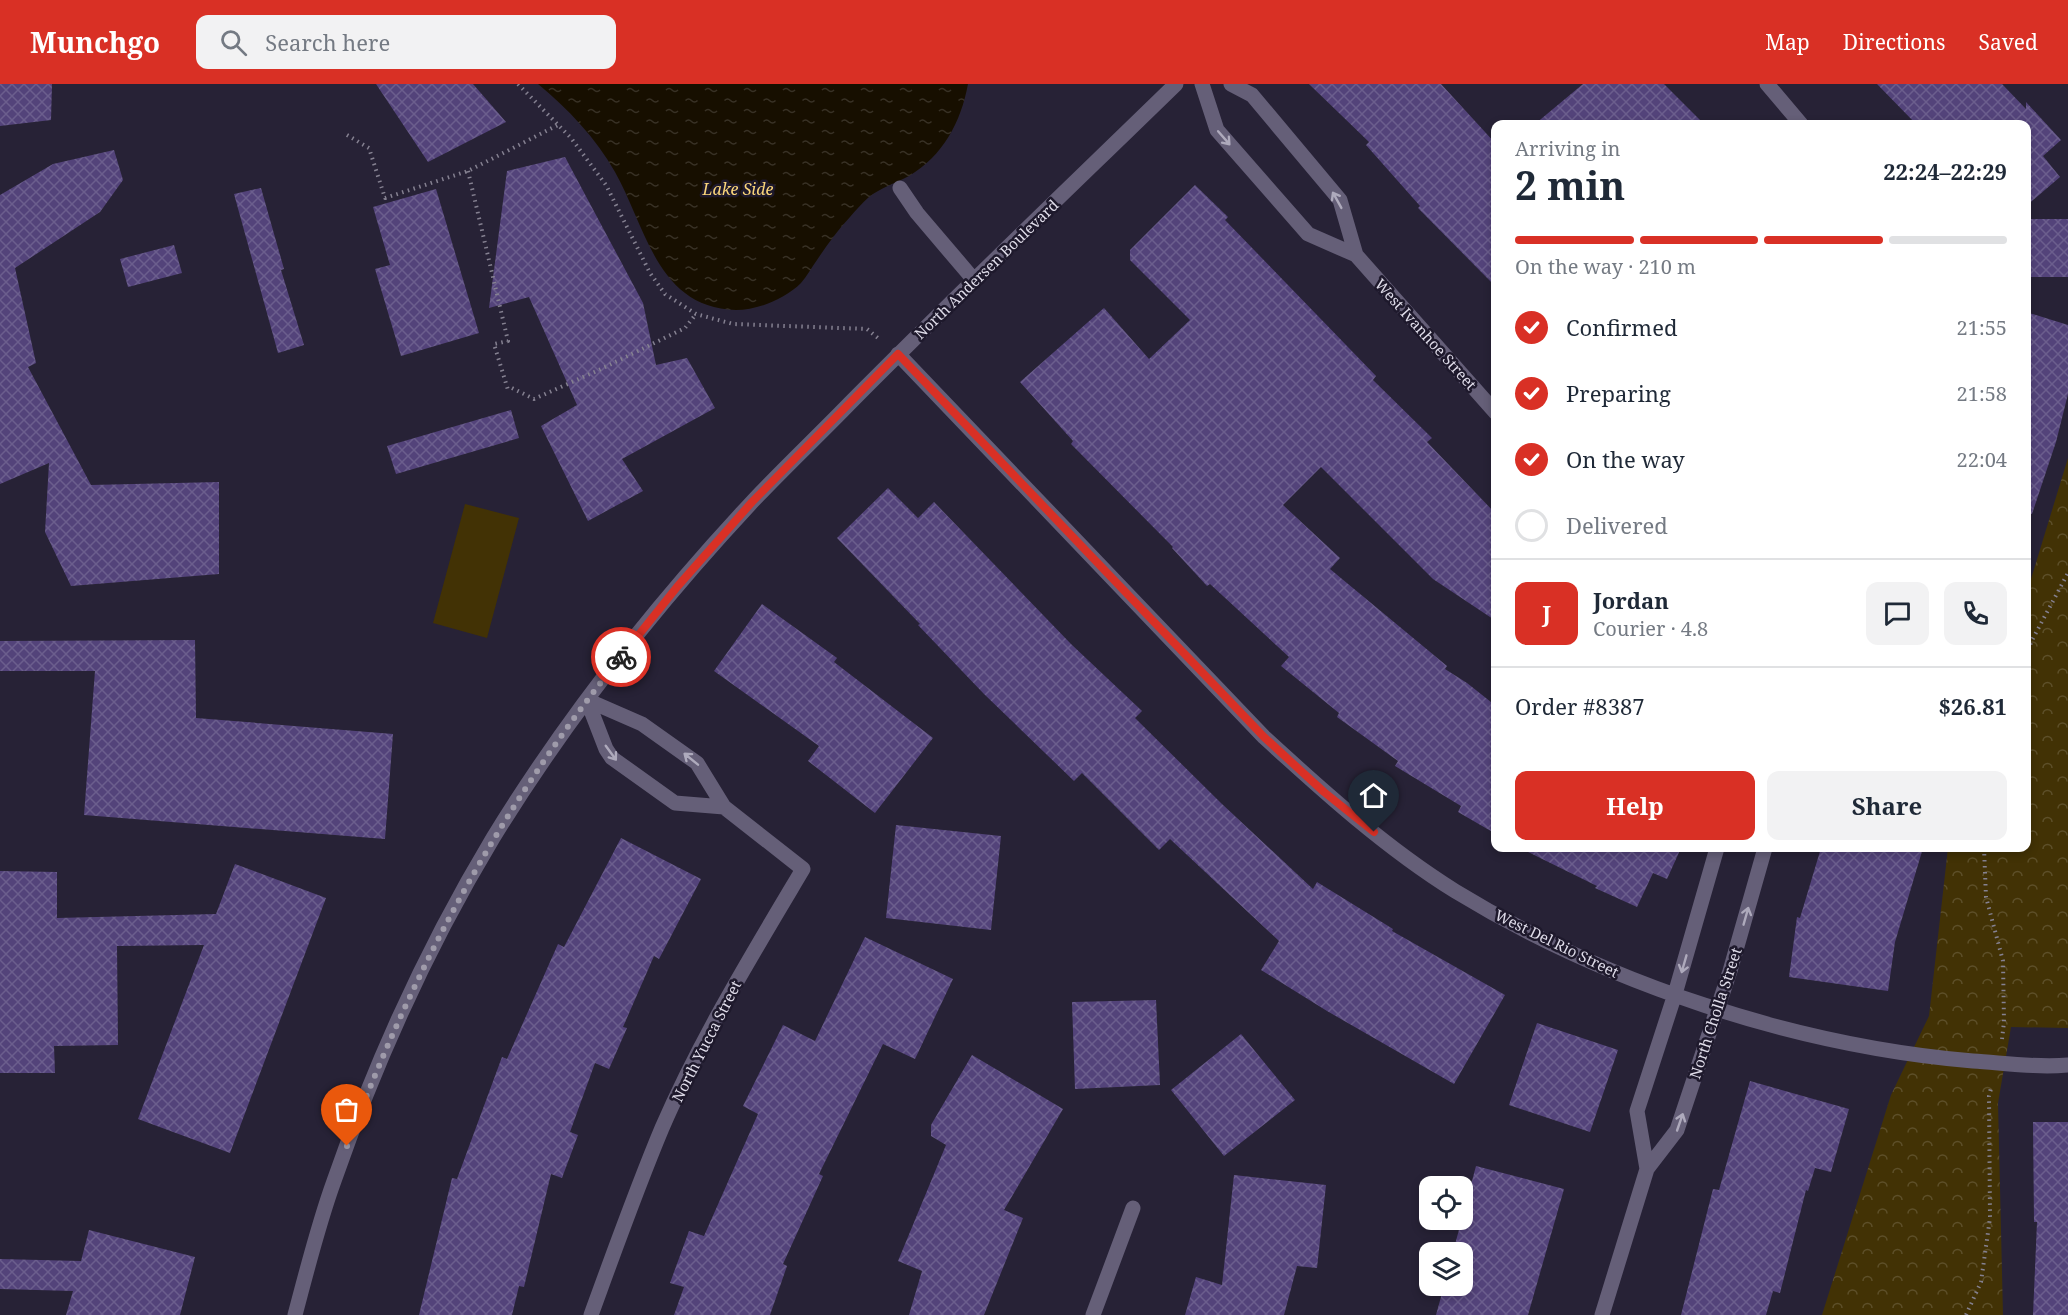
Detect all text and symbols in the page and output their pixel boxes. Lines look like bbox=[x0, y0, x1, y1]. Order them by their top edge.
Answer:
search box bbox=[196, 15, 616, 69]
text: Munchgo bbox=[30, 23, 160, 61]
icon: search bbox=[217, 26, 250, 59]
text: Search here bbox=[265, 27, 390, 57]
text: Map bbox=[1765, 28, 1810, 56]
text: Directions bbox=[1843, 28, 1945, 56]
text: Saved bbox=[1978, 28, 2038, 56]
one-way arrow bbox=[1217, 130, 1231, 145]
text: Arriving in bbox=[1515, 135, 1620, 162]
text: 22:24–22:29 bbox=[1883, 156, 2007, 186]
text: 2 min bbox=[1515, 158, 1625, 211]
water label: Lake Side bbox=[702, 178, 773, 200]
one-way arrow bbox=[1331, 192, 1343, 209]
street label: North Andersen Boulevard bbox=[910, 195, 1062, 343]
text: On the way · 210 m bbox=[1515, 253, 1696, 280]
street label: West Ivanhoe Street bbox=[1371, 274, 1481, 394]
icon: check bbox=[1515, 311, 1548, 344]
text: Confirmed bbox=[1566, 312, 1677, 342]
text: 21:55 bbox=[1957, 314, 2007, 341]
icon: check bbox=[1515, 377, 1548, 410]
text: Preparing bbox=[1566, 378, 1671, 408]
text: 21:58 bbox=[1957, 380, 2007, 407]
icon: check bbox=[1515, 443, 1548, 476]
text: On the way bbox=[1566, 444, 1685, 474]
text: 22:04 bbox=[1957, 446, 2007, 473]
text: Delivered bbox=[1566, 510, 1668, 540]
button: chat bbox=[1866, 582, 1929, 645]
button: phone bbox=[1944, 582, 2007, 645]
text: Jordan bbox=[1593, 585, 1669, 615]
text: J bbox=[1542, 598, 1551, 628]
text: Courier · 4.8 bbox=[1593, 615, 1708, 642]
courier bbox=[591, 627, 651, 687]
icon: bike bbox=[605, 641, 638, 674]
text: Order #8387 bbox=[1515, 691, 1645, 721]
text: $26.81 bbox=[1938, 691, 2007, 721]
one-way arrow bbox=[605, 744, 617, 760]
one-way arrow bbox=[683, 753, 699, 766]
pin bbox=[1348, 770, 1399, 832]
button: Help bbox=[1515, 771, 1755, 840]
button: Share bbox=[1767, 771, 2007, 840]
icon: home bbox=[1357, 779, 1390, 812]
street label: West Del Rio Street bbox=[1492, 904, 1622, 982]
one-way arrow bbox=[1740, 907, 1752, 926]
street label: North Cholla Street bbox=[1684, 945, 1746, 1081]
one-way arrow bbox=[1678, 954, 1689, 973]
street label: North Yucca Street bbox=[667, 977, 745, 1105]
pin bbox=[321, 1084, 372, 1146]
icon: bag bbox=[330, 1093, 363, 1126]
one-way arrow bbox=[1675, 1113, 1686, 1132]
map controls bbox=[1419, 1176, 1473, 1296]
button: locate bbox=[1419, 1176, 1473, 1230]
button: layers bbox=[1419, 1242, 1473, 1296]

